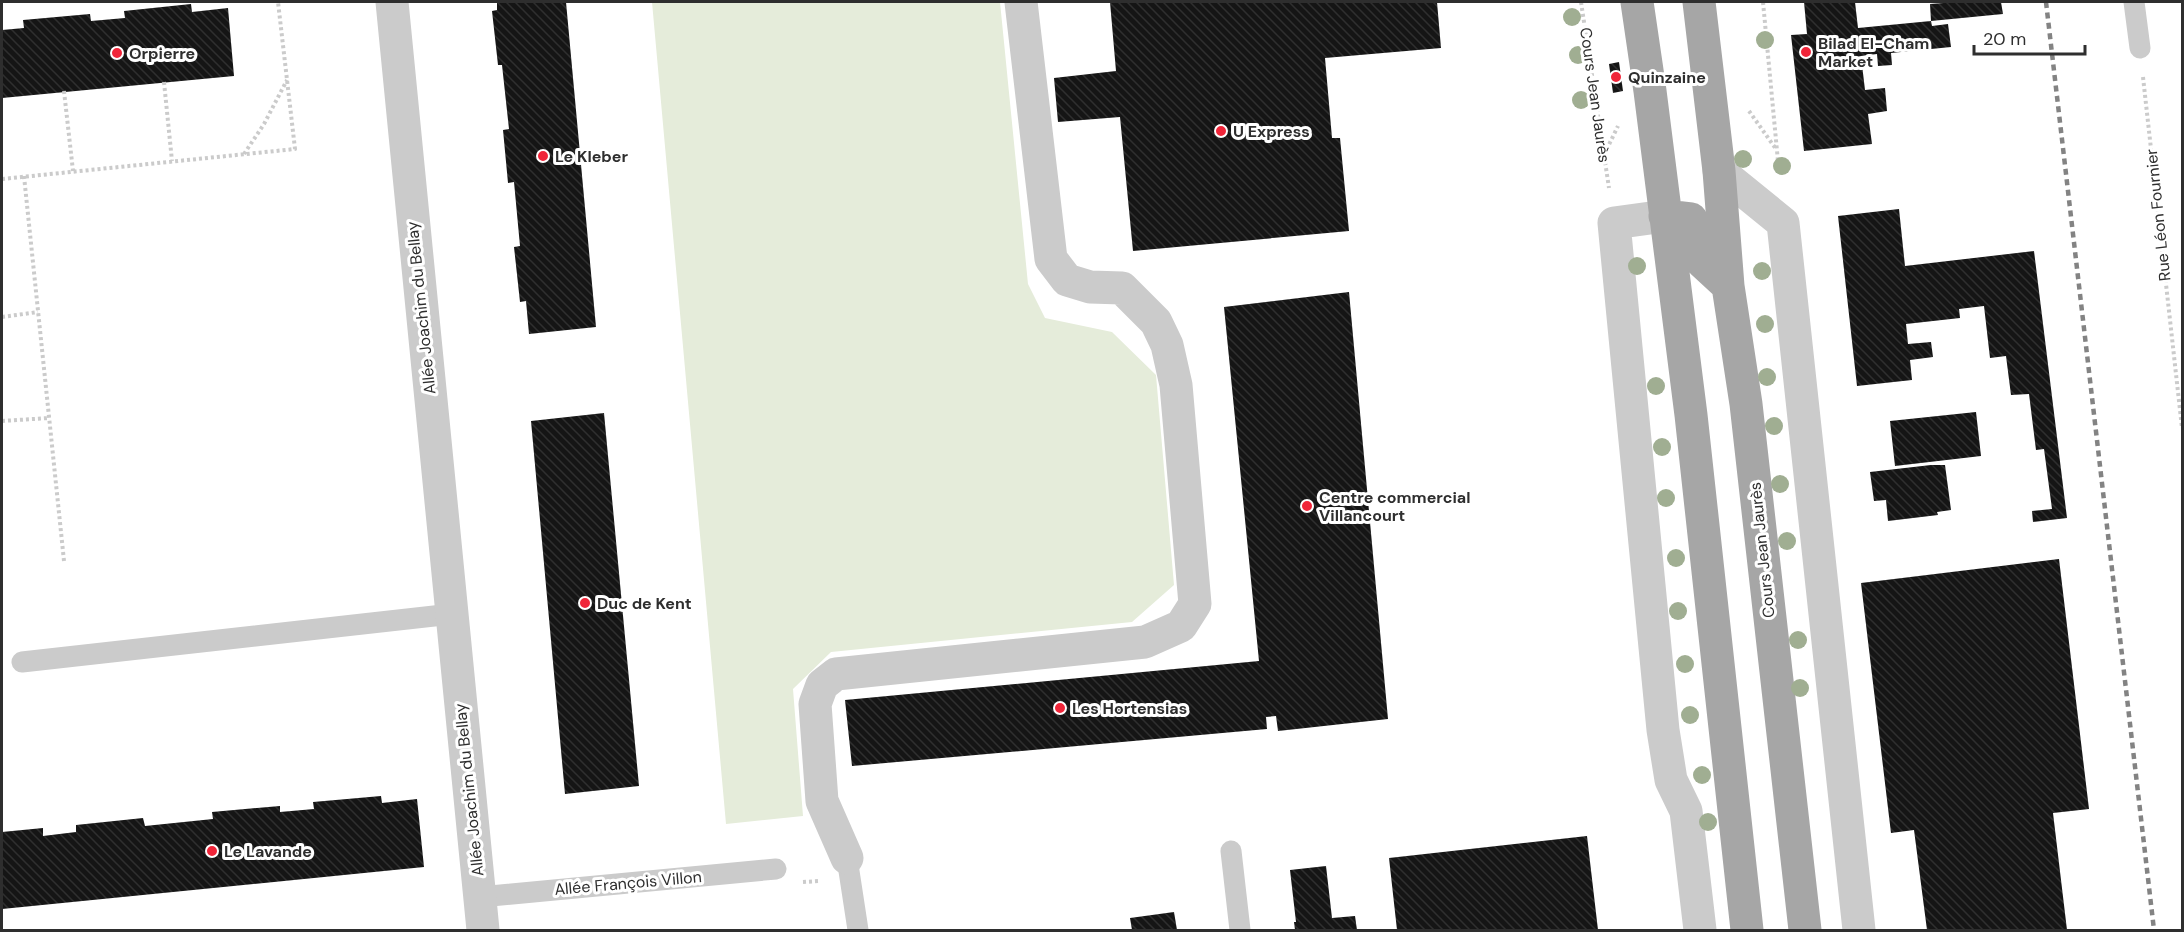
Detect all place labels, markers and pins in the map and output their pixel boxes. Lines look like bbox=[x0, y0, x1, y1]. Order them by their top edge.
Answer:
place label: Bilad El-Cham Market bbox=[1818, 33, 1929, 72]
place label: Orpierre bbox=[129, 43, 195, 64]
marker: Bilad El-Cham Market bbox=[1799, 45, 1813, 59]
marker: Orpierre bbox=[110, 46, 124, 60]
place label: Quinzaine bbox=[1628, 67, 1706, 88]
marker: Quinzaine bbox=[1609, 70, 1623, 84]
place label: U Express bbox=[1233, 121, 1310, 142]
marker: U Express bbox=[1214, 124, 1228, 138]
place label: Le Kleber bbox=[555, 146, 628, 167]
marker: Le Kleber bbox=[536, 149, 550, 163]
place label: Centre commercial Villancourt bbox=[1319, 487, 1470, 526]
marker: Centre commercial Villancourt bbox=[1300, 499, 1314, 513]
place label: Duc de Kent bbox=[597, 593, 692, 614]
marker: Duc de Kent bbox=[578, 596, 592, 610]
place label: Les Hortensias bbox=[1072, 698, 1187, 719]
marker: Les Hortensias bbox=[1053, 701, 1067, 715]
place label: Le Lavande bbox=[224, 841, 312, 862]
marker: Le Lavande bbox=[205, 844, 219, 858]

